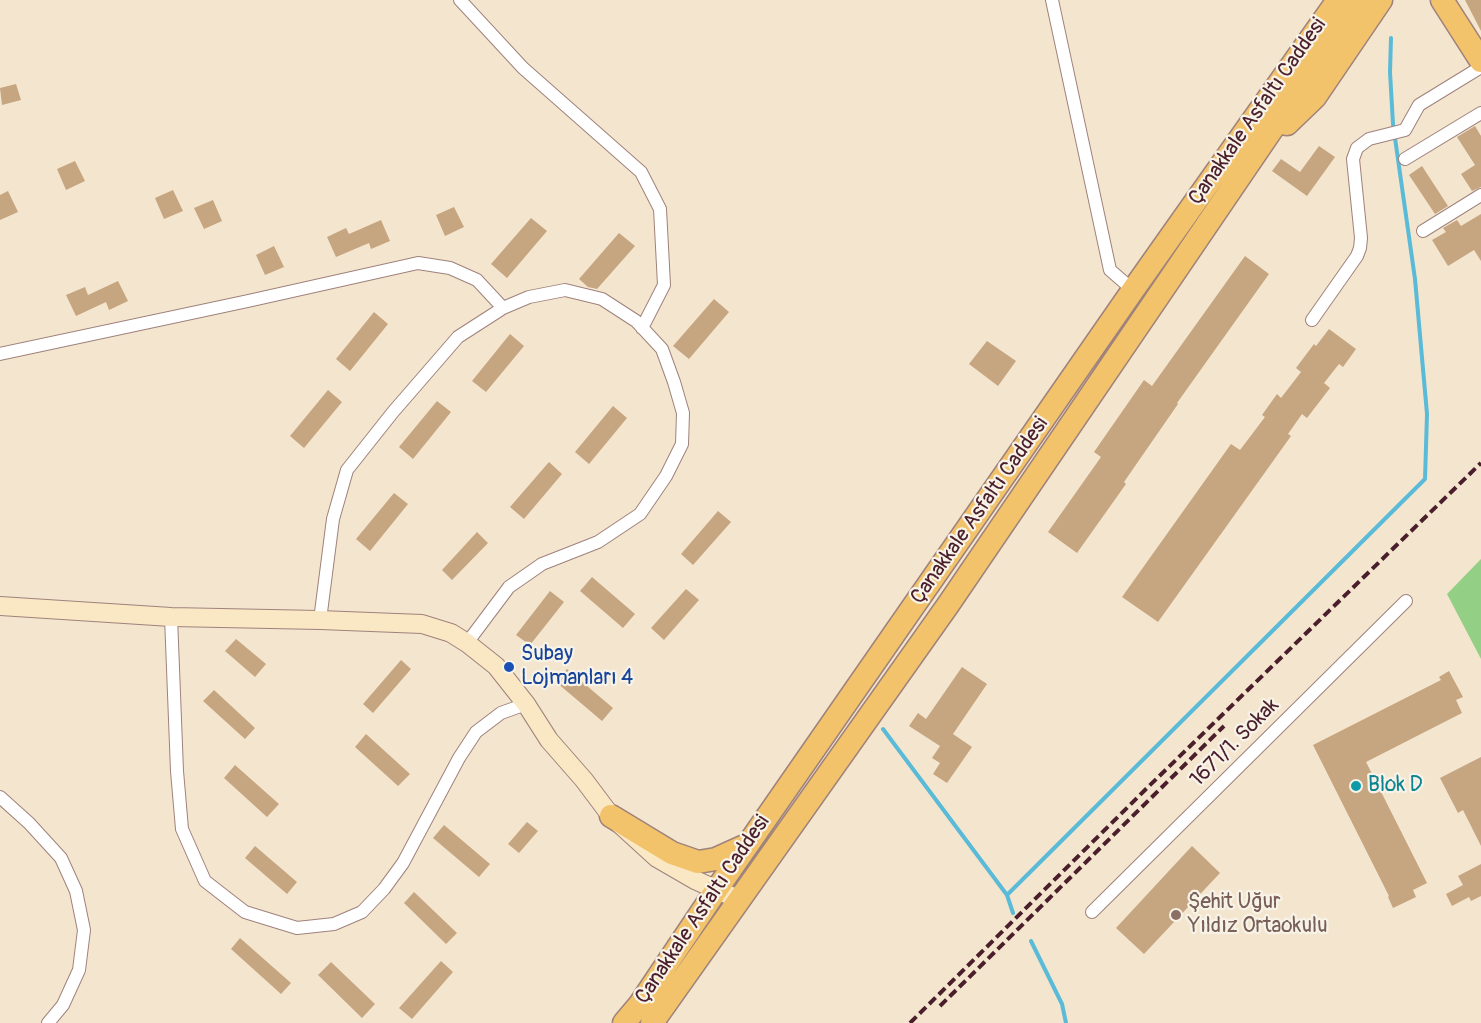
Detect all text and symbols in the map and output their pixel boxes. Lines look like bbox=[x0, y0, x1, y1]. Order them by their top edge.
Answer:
street label: Çanakkale Asfaltı Caddesi bbox=[1184, 14, 1332, 210]
street label: Çanakkale Asfaltı Caddesi bbox=[906, 413, 1054, 609]
place label: Subay Lojmanları 4 bbox=[521, 642, 633, 692]
marker: Subay Lojmanları 4 bbox=[502, 660, 516, 674]
street label: 1671/1. Sokak bbox=[1185, 693, 1285, 793]
place label: Blok D bbox=[1368, 773, 1423, 799]
marker: Blok D bbox=[1349, 779, 1363, 793]
street label: Çanakkale Asfaltı Caddesi bbox=[630, 811, 776, 1009]
place label: Şehit Uğur Yıldız Ortaokulu bbox=[1188, 890, 1328, 940]
marker: Şehit Uğur Yıldız Ortaokulu bbox=[1169, 908, 1183, 922]

